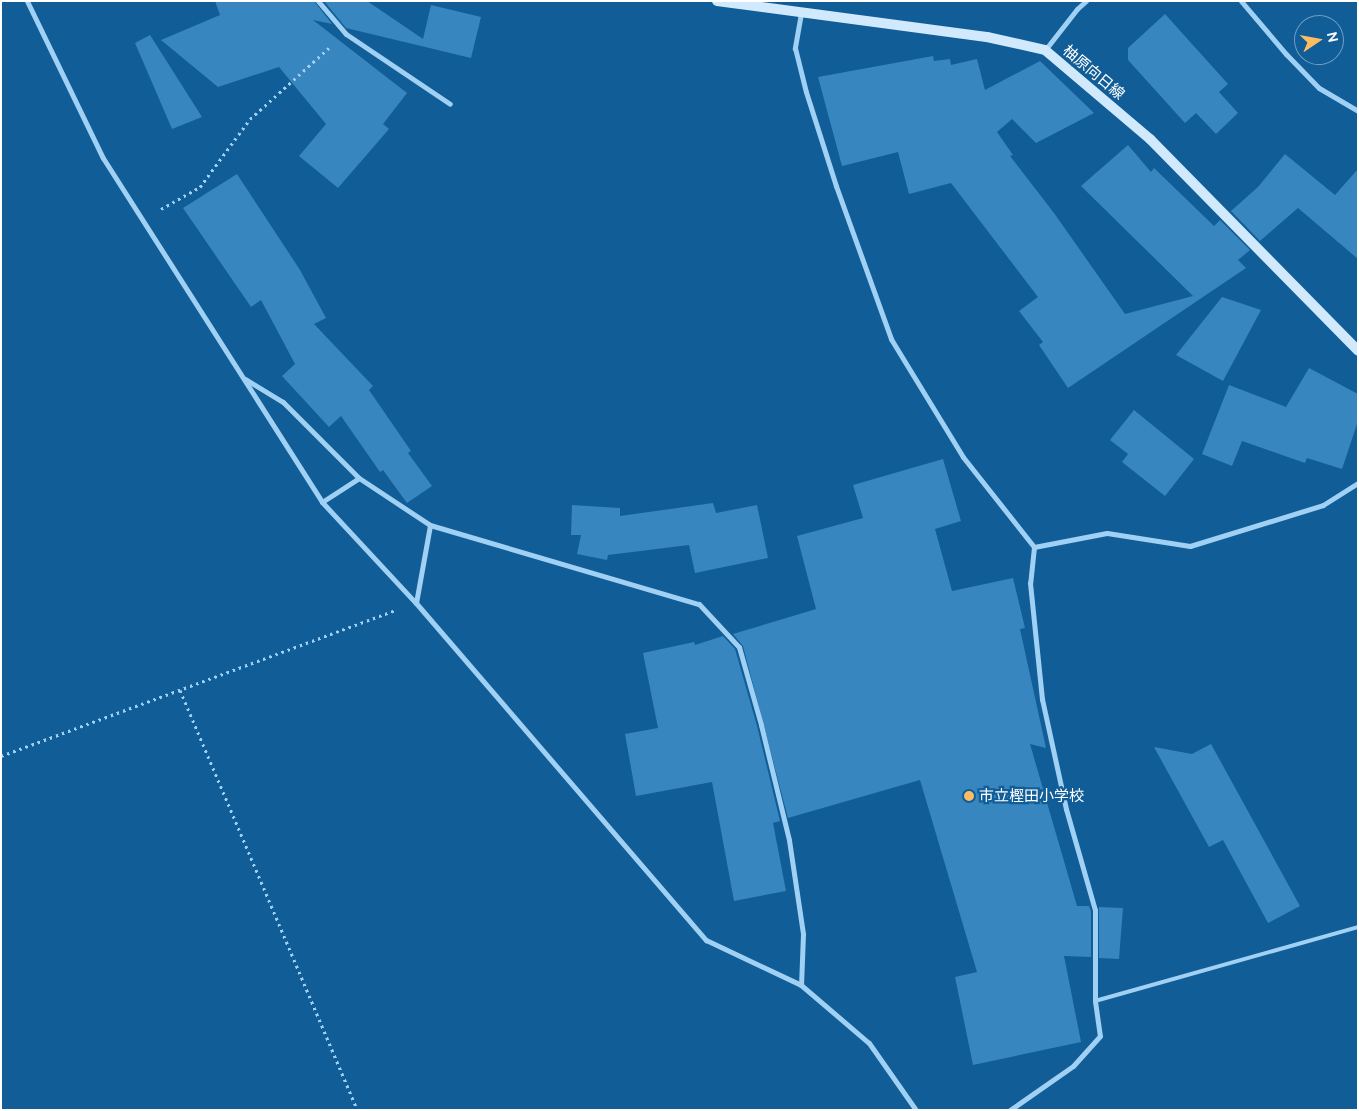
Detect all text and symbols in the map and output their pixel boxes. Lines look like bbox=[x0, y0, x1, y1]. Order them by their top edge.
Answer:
north arrow bbox=[1294, 15, 1344, 65]
text: N bbox=[1324, 30, 1342, 44]
street label: 柚原向日線 bbox=[1059, 41, 1129, 103]
place label: 市立樫田小学校 bbox=[979, 787, 1084, 805]
marker: 市立樫田小学校 bbox=[963, 790, 975, 802]

